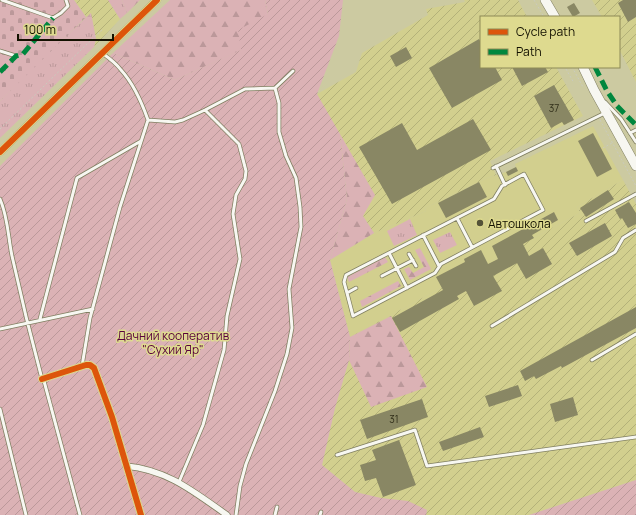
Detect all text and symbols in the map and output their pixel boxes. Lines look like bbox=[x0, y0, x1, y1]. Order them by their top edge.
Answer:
scale bar bbox=[18, 16, 113, 42]
legend bbox=[480, 16, 620, 68]
text: 100 m bbox=[24, 21, 56, 38]
text: Cycle path bbox=[516, 23, 575, 40]
text: Path bbox=[516, 43, 542, 60]
house number: 37 bbox=[549, 101, 559, 115]
place label: Автошкола bbox=[488, 215, 551, 232]
marker: Автошкола bbox=[475, 218, 485, 228]
park label: Дачний кооператив "Сухий Яр" bbox=[117, 327, 230, 358]
house number: 31 bbox=[389, 412, 399, 426]

